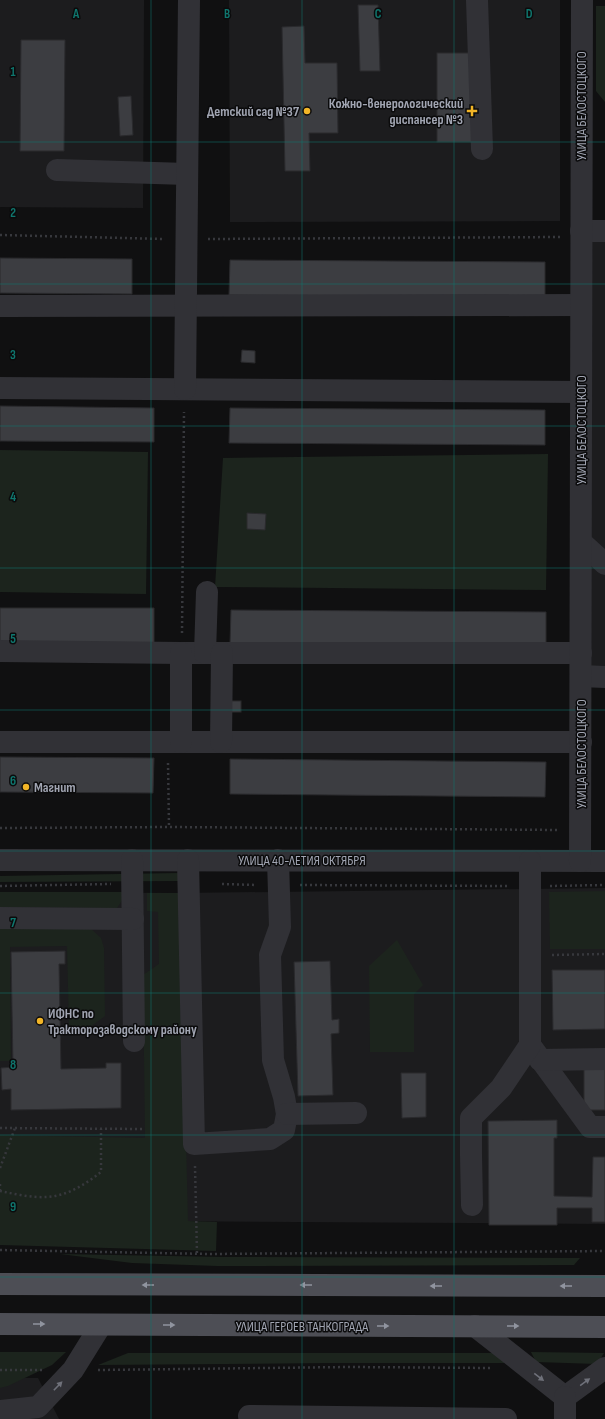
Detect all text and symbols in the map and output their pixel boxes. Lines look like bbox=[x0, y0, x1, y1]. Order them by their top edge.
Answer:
text: A bbox=[72, 6, 80, 22]
text: B bbox=[224, 6, 230, 22]
text: C bbox=[375, 6, 382, 22]
text: D bbox=[526, 6, 533, 22]
street label: УЛИЦА БЕЛОСТОЦКОГО bbox=[573, 51, 590, 161]
text: 1 bbox=[10, 64, 16, 80]
place label: Кожно-венерологический диспансер №3 bbox=[329, 95, 463, 128]
place label: Детский сад №37 bbox=[207, 103, 300, 120]
marker: Кожно-венерологический диспансер №3 bbox=[466, 105, 478, 117]
marker: Детский сад №37 bbox=[302, 106, 312, 116]
text: 2 bbox=[10, 205, 16, 221]
text: 3 bbox=[10, 347, 16, 363]
street label: УЛИЦА БЕЛОСТОЦКОГО bbox=[573, 375, 590, 485]
text: 4 bbox=[10, 489, 16, 505]
text: 5 bbox=[10, 631, 16, 647]
street label: УЛИЦА БЕЛОСТОЦКОГО bbox=[573, 699, 590, 809]
text: 6 bbox=[10, 773, 16, 789]
place label: Магнит bbox=[34, 779, 76, 796]
marker: Магнит bbox=[21, 782, 31, 792]
street label: УЛИЦА 40-ЛЕТИЯ ОКТЯБРЯ bbox=[238, 852, 366, 869]
text: 7 bbox=[10, 915, 16, 931]
place label: ИФНС по Тракторозаводскому району bbox=[48, 1005, 197, 1038]
marker: ИФНС по Тракторозаводскому району bbox=[35, 1016, 45, 1026]
text: 8 bbox=[10, 1057, 16, 1073]
text: 9 bbox=[10, 1199, 16, 1215]
one-way arrow bbox=[141, 1282, 154, 1288]
one-way arrow bbox=[299, 1282, 312, 1288]
one-way arrow bbox=[429, 1283, 442, 1289]
one-way arrow bbox=[559, 1283, 572, 1289]
street label: УЛИЦА ГЕРОЕВ ТАНКОГРАДА bbox=[236, 1318, 369, 1335]
one-way arrow bbox=[33, 1321, 46, 1327]
one-way arrow bbox=[163, 1322, 176, 1328]
one-way arrow bbox=[377, 1323, 390, 1329]
one-way arrow bbox=[507, 1323, 519, 1330]
one-way arrow bbox=[533, 1372, 544, 1381]
one-way arrow bbox=[579, 1378, 590, 1387]
one-way arrow bbox=[53, 1381, 63, 1391]

